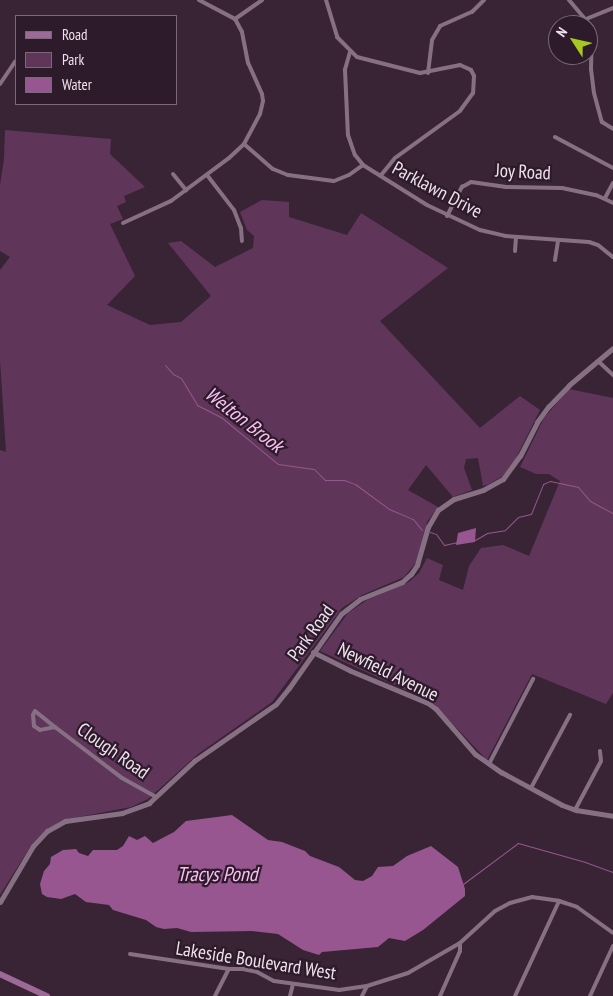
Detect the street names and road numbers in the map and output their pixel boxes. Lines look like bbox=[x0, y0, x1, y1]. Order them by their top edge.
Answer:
street label: Parklawn Drive bbox=[388, 157, 486, 223]
street label: Joy Road bbox=[494, 159, 552, 185]
street label: Park Road bbox=[283, 600, 339, 666]
street label: Newfield Avenue bbox=[334, 638, 442, 706]
street label: Clough Road bbox=[73, 718, 153, 784]
street label: Lakeside Boulevard West bbox=[174, 937, 338, 985]

